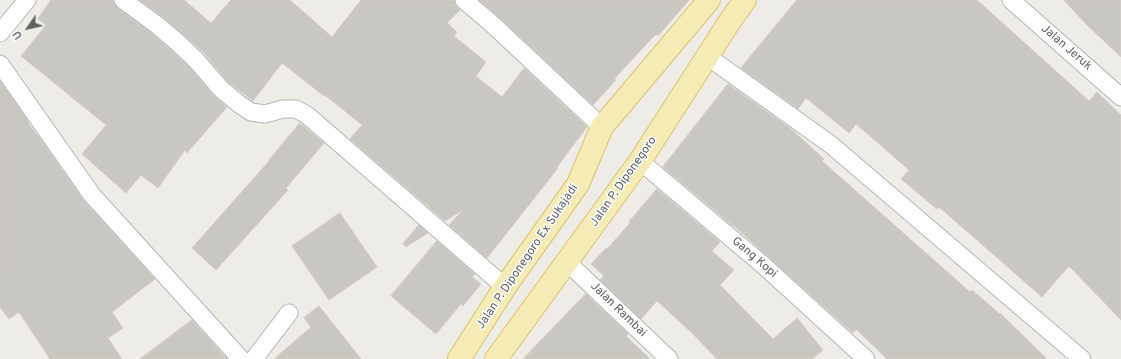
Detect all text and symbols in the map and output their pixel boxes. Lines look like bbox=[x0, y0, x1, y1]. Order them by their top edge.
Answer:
north arrow bbox=[8, 8, 48, 48]
street label: Jalan Jeruk bbox=[1038, 22, 1094, 74]
text: U bbox=[10, 28, 26, 42]
street label: Jalan P. Diponegoro bbox=[588, 134, 660, 230]
street label: Jalan P. Diponegoro Ex Sukajadi bbox=[474, 182, 582, 332]
street label: Gang Kopi bbox=[728, 234, 780, 282]
street label: Jalan Rambai bbox=[587, 280, 649, 340]

